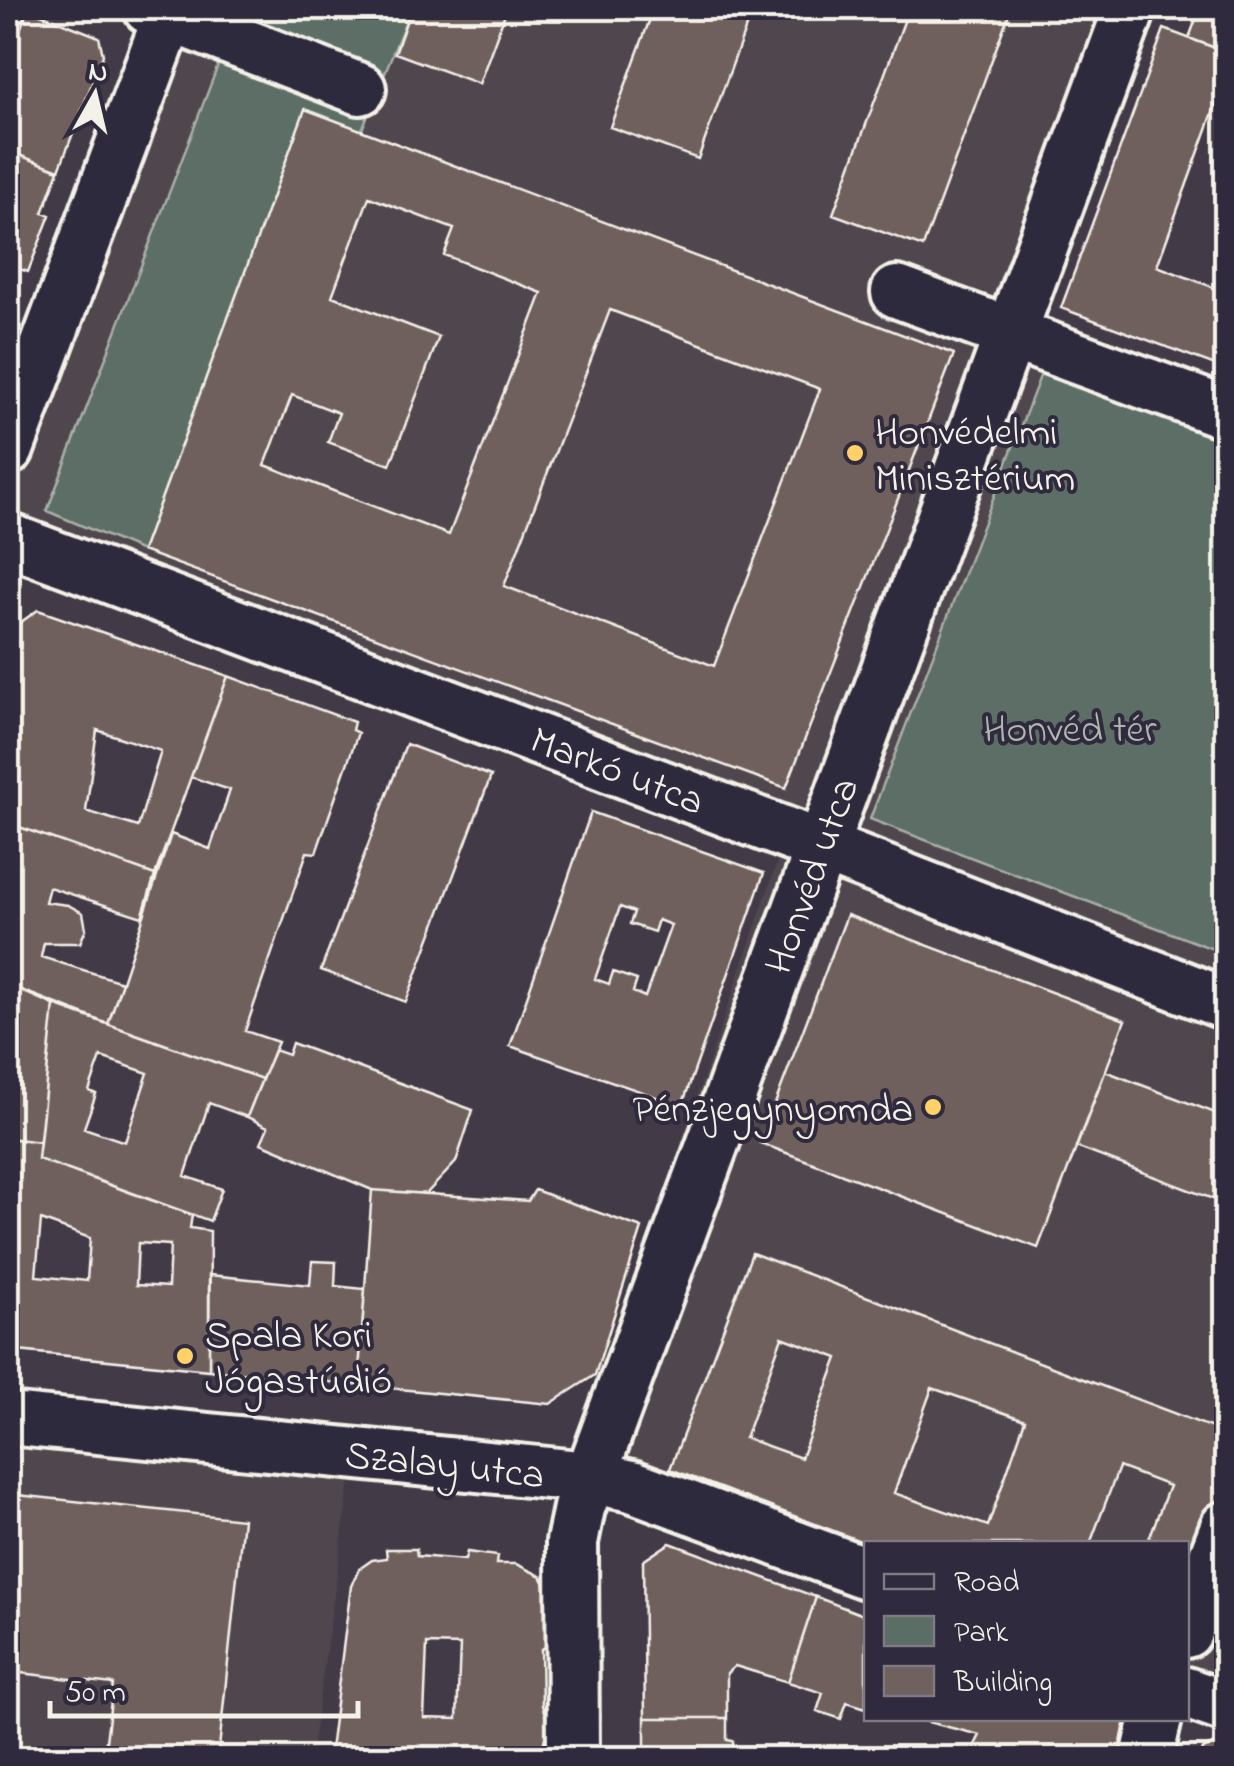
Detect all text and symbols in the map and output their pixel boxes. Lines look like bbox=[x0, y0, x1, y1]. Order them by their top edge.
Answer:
north arrow bbox=[45, 45, 145, 145]
text: N bbox=[86, 52, 110, 95]
place label: Honvédelmi Minisztérium bbox=[875, 405, 1075, 510]
marker: Honvédelmi Minisztérium bbox=[844, 442, 866, 464]
park label: Honvéd tér bbox=[983, 702, 1157, 761]
street label: Markó utca bbox=[521, 713, 712, 833]
street label: Honvéd utca bbox=[751, 770, 877, 983]
place label: Pénzjegynyomda bbox=[633, 1082, 913, 1141]
marker: Pénzjegynyomda bbox=[922, 1096, 944, 1118]
place label: Spala Kori Jógastúdió bbox=[205, 1308, 392, 1413]
marker: Spala Kori Jógastúdió bbox=[174, 1345, 196, 1367]
street label: Szalay utca bbox=[342, 1428, 547, 1507]
legend bbox=[864, 1541, 1189, 1721]
text: Road bbox=[954, 1562, 1019, 1606]
text: Park bbox=[954, 1612, 1009, 1656]
scale bar bbox=[50, 1656, 358, 1718]
text: Building bbox=[953, 1662, 1052, 1706]
text: 50 m bbox=[65, 1672, 126, 1716]

